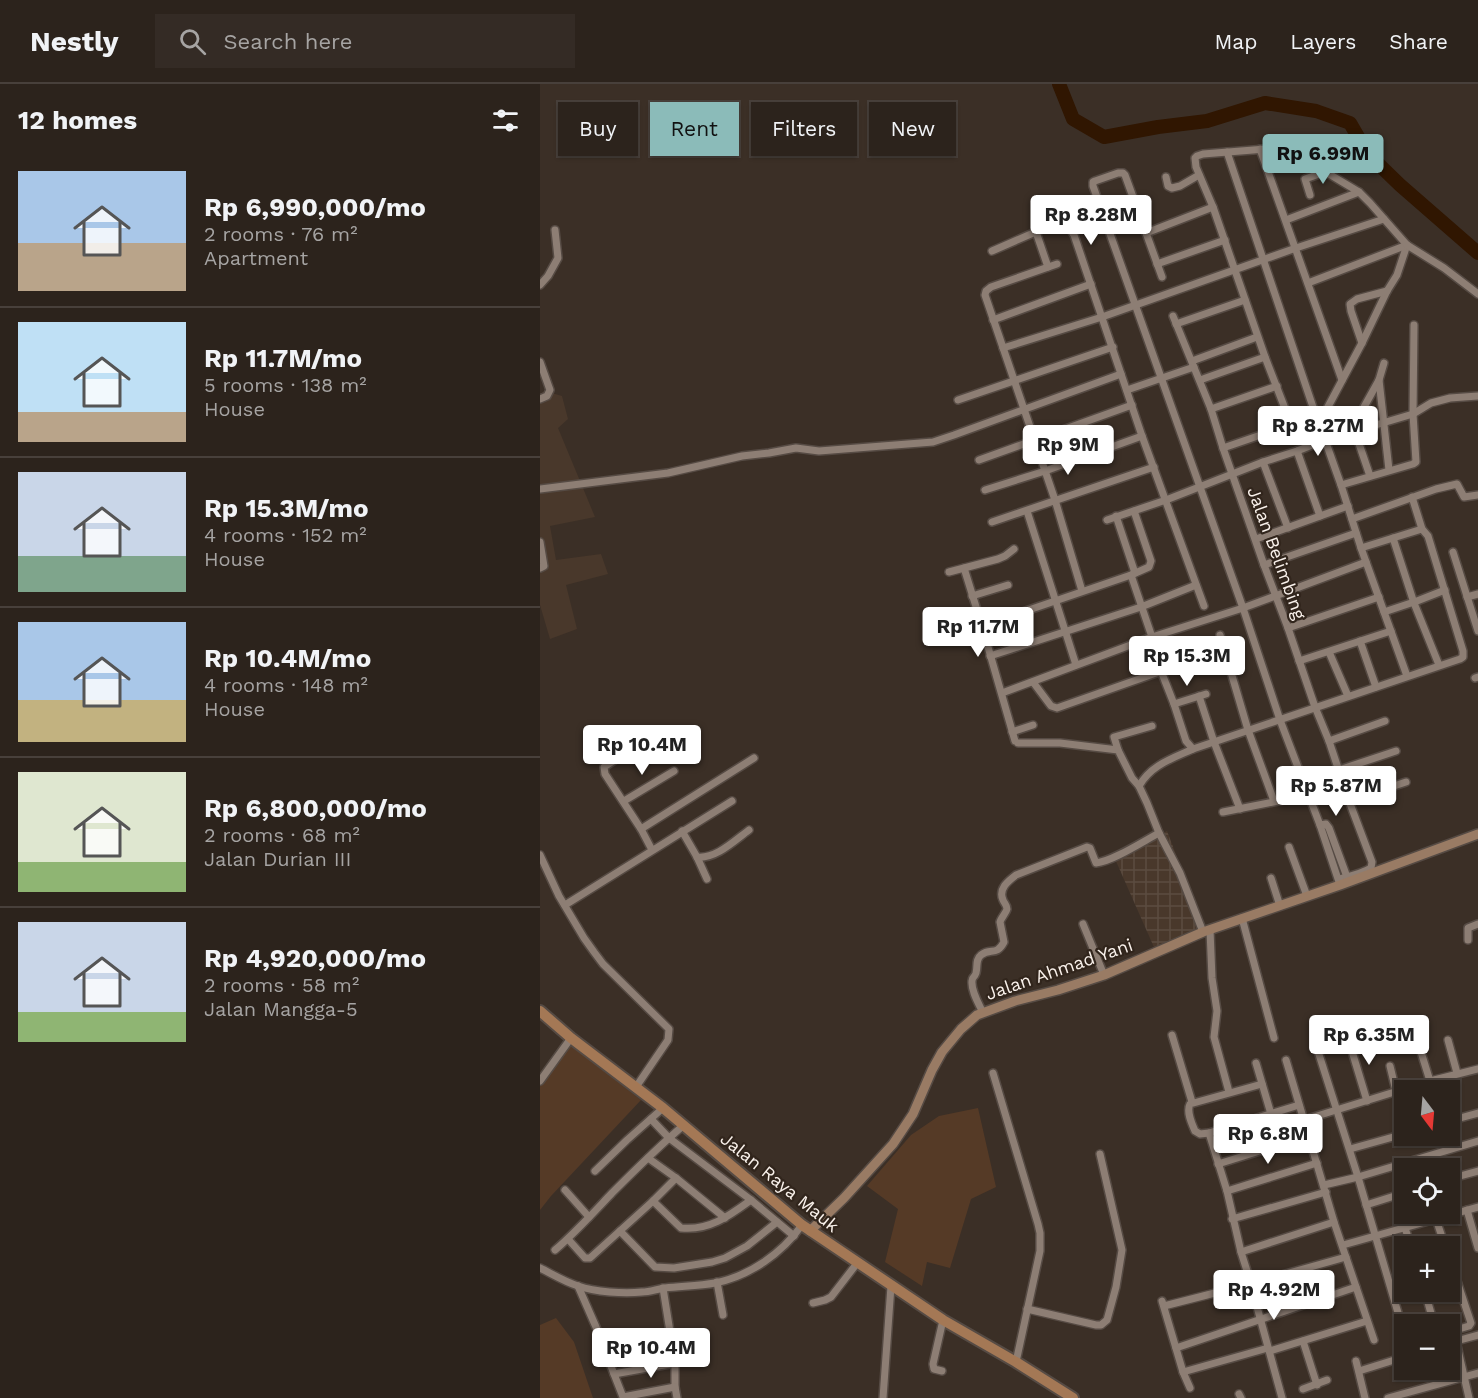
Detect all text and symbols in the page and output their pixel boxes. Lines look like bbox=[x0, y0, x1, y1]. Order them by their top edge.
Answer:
search box bbox=[155, 14, 575, 68]
text: Nestly bbox=[30, 25, 119, 58]
icon: search bbox=[176, 25, 209, 58]
text: Search here bbox=[224, 29, 352, 54]
text: Map bbox=[1214, 29, 1257, 54]
text: Layers bbox=[1290, 29, 1356, 54]
text: Share bbox=[1389, 29, 1448, 54]
chip: Buy bbox=[558, 102, 638, 156]
chip: Rent bbox=[650, 102, 739, 156]
chip: Filters bbox=[751, 102, 857, 156]
chip: New bbox=[869, 102, 956, 156]
icon: filters bbox=[489, 104, 522, 137]
text: 12 homes bbox=[18, 105, 137, 135]
pin: Rp 6.99M bbox=[1261, 134, 1385, 185]
text: Rp 6.99M bbox=[1277, 141, 1369, 165]
text: Rp 6,990,000/mo bbox=[204, 192, 426, 222]
icon: home bbox=[66, 195, 138, 267]
pin: Rp 8.28M bbox=[1029, 195, 1153, 246]
text: Rp 8.28M bbox=[1045, 202, 1138, 226]
text: 2 rooms · 76 m² bbox=[204, 222, 357, 246]
text: Apartment bbox=[204, 246, 308, 270]
text: Rp 11.7M/mo bbox=[204, 343, 362, 373]
icon: home bbox=[66, 346, 138, 418]
text: 5 rooms · 138 m² bbox=[204, 373, 367, 397]
text: House bbox=[204, 397, 265, 421]
pin: Rp 8.27M bbox=[1256, 406, 1380, 457]
text: Rp 8.27M bbox=[1272, 413, 1364, 437]
pin: Rp 9M bbox=[1026, 425, 1110, 476]
text: Rp 9M bbox=[1037, 432, 1099, 456]
street label: Jalan Belimbing bbox=[1243, 484, 1311, 622]
text: Rp 15.3M/mo bbox=[204, 493, 369, 523]
icon: home bbox=[66, 496, 138, 568]
text: 4 rooms · 152 m² bbox=[204, 523, 367, 547]
text: House bbox=[204, 547, 265, 571]
pin: Rp 11.7M bbox=[916, 607, 1040, 658]
text: Rp 11.7M bbox=[937, 614, 1019, 638]
pin: Rp 15.3M bbox=[1125, 636, 1249, 687]
text: Rp 10.4M/mo bbox=[204, 643, 371, 673]
text: Rp 15.3M bbox=[1143, 643, 1231, 667]
icon: home bbox=[66, 646, 138, 718]
text: 4 rooms · 148 m² bbox=[204, 673, 368, 697]
text: House bbox=[204, 697, 265, 721]
pin: Rp 10.4M bbox=[580, 725, 704, 776]
text: Rp 10.4M bbox=[597, 732, 687, 756]
pin: Rp 5.87M bbox=[1274, 766, 1398, 817]
text: Rp 5.87M bbox=[1290, 773, 1382, 797]
text: Rp 6,800,000/mo bbox=[204, 793, 427, 823]
icon: home bbox=[66, 796, 138, 868]
text: 2 rooms · 68 m² bbox=[204, 823, 360, 847]
text: Jalan Durian III bbox=[204, 847, 351, 871]
street label: Jalan Ahmad Yani bbox=[983, 934, 1135, 1004]
text: Rp 4,920,000/mo bbox=[204, 943, 426, 973]
icon: home bbox=[66, 946, 138, 1018]
text: 2 rooms · 58 m² bbox=[204, 973, 359, 997]
text: Jalan Mangga-5 bbox=[204, 997, 358, 1021]
pin: Rp 6.35M bbox=[1307, 1015, 1431, 1066]
text: Rp 6.35M bbox=[1323, 1022, 1415, 1046]
north arrow bbox=[1394, 1080, 1460, 1146]
map controls bbox=[1394, 1080, 1460, 1380]
pin: Rp 6.8M bbox=[1213, 1114, 1323, 1165]
text: Rp 6.8M bbox=[1228, 1121, 1308, 1145]
street label: Jalan Raya Mauk bbox=[717, 1128, 843, 1236]
button: locate bbox=[1394, 1158, 1460, 1224]
button: + bbox=[1394, 1236, 1460, 1302]
pin: Rp 4.92M bbox=[1212, 1270, 1336, 1321]
text: Rp 4.92M bbox=[1227, 1277, 1321, 1301]
button: − bbox=[1394, 1314, 1460, 1380]
pin: Rp 10.4M bbox=[589, 1328, 713, 1379]
text: Rp 10.4M bbox=[606, 1335, 696, 1359]

